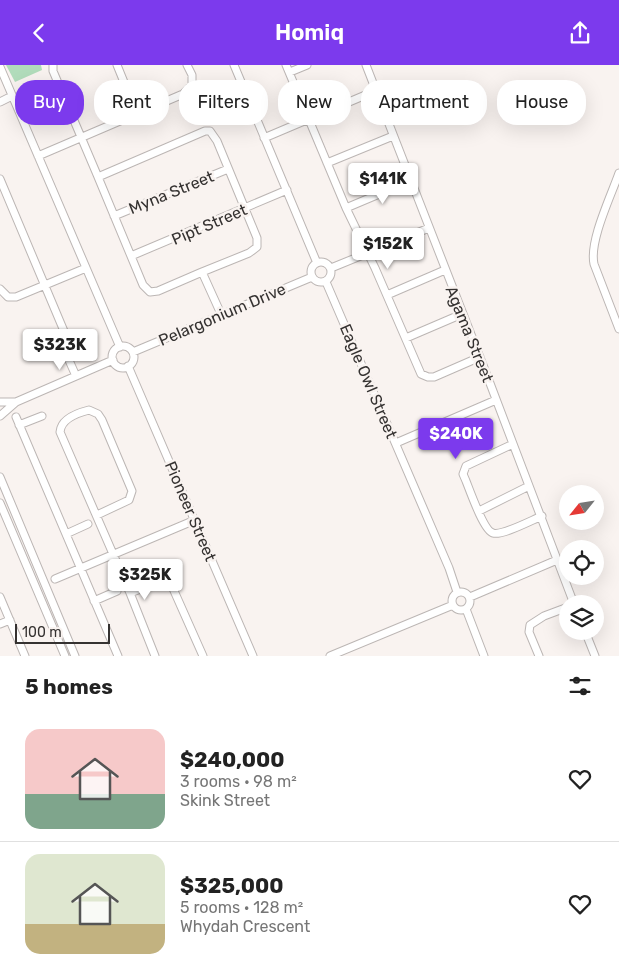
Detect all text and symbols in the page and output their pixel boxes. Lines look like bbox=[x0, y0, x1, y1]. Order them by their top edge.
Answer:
icon: back bbox=[25, 19, 53, 47]
text: Homiq bbox=[275, 19, 344, 46]
icon: share bbox=[566, 19, 594, 47]
chip: Buy bbox=[15, 80, 84, 125]
chip: Rent bbox=[94, 80, 169, 125]
chip: Filters bbox=[179, 80, 268, 125]
chip: New bbox=[278, 80, 351, 125]
chip: Apartment bbox=[361, 80, 487, 125]
chip: House bbox=[497, 80, 586, 125]
pin: $141K bbox=[348, 163, 418, 205]
street label: Myna Street bbox=[126, 167, 217, 218]
text: $141K bbox=[359, 169, 407, 188]
street label: Pipt Street bbox=[169, 200, 250, 249]
pin: $152K bbox=[353, 227, 423, 270]
text: $152K bbox=[363, 234, 413, 253]
street label: Pelargonium Drive bbox=[156, 279, 289, 350]
street label: Agama Street bbox=[442, 283, 497, 385]
street label: Eagle Owl Street bbox=[336, 321, 401, 441]
pin: $323K bbox=[25, 329, 95, 371]
text: $323K bbox=[34, 335, 86, 354]
pin: $240K bbox=[421, 417, 491, 460]
text: $240K bbox=[429, 424, 483, 443]
street label: Pioneer Street bbox=[161, 458, 220, 564]
north arrow bbox=[559, 485, 604, 530]
map controls bbox=[559, 485, 604, 640]
button: locate bbox=[559, 540, 604, 585]
pin: $325K bbox=[110, 559, 180, 601]
text: $325K bbox=[119, 565, 171, 584]
button: layers bbox=[559, 595, 604, 640]
scale bar bbox=[15, 621, 110, 644]
text: 100 m bbox=[22, 624, 62, 641]
icon: filters bbox=[566, 672, 594, 700]
text: 5 homes bbox=[25, 674, 113, 699]
text: $240,000 bbox=[180, 747, 285, 772]
icon: home bbox=[65, 749, 125, 809]
icon: heart bbox=[566, 765, 594, 793]
text: 3 rooms · 98 m² bbox=[180, 772, 297, 791]
text: Skink Street bbox=[180, 791, 270, 810]
text: $325,000 bbox=[180, 873, 284, 898]
icon: home bbox=[65, 874, 125, 934]
icon: heart bbox=[566, 890, 594, 918]
text: 5 rooms · 128 m² bbox=[180, 898, 303, 917]
text: Whydah Crescent bbox=[180, 917, 310, 936]

